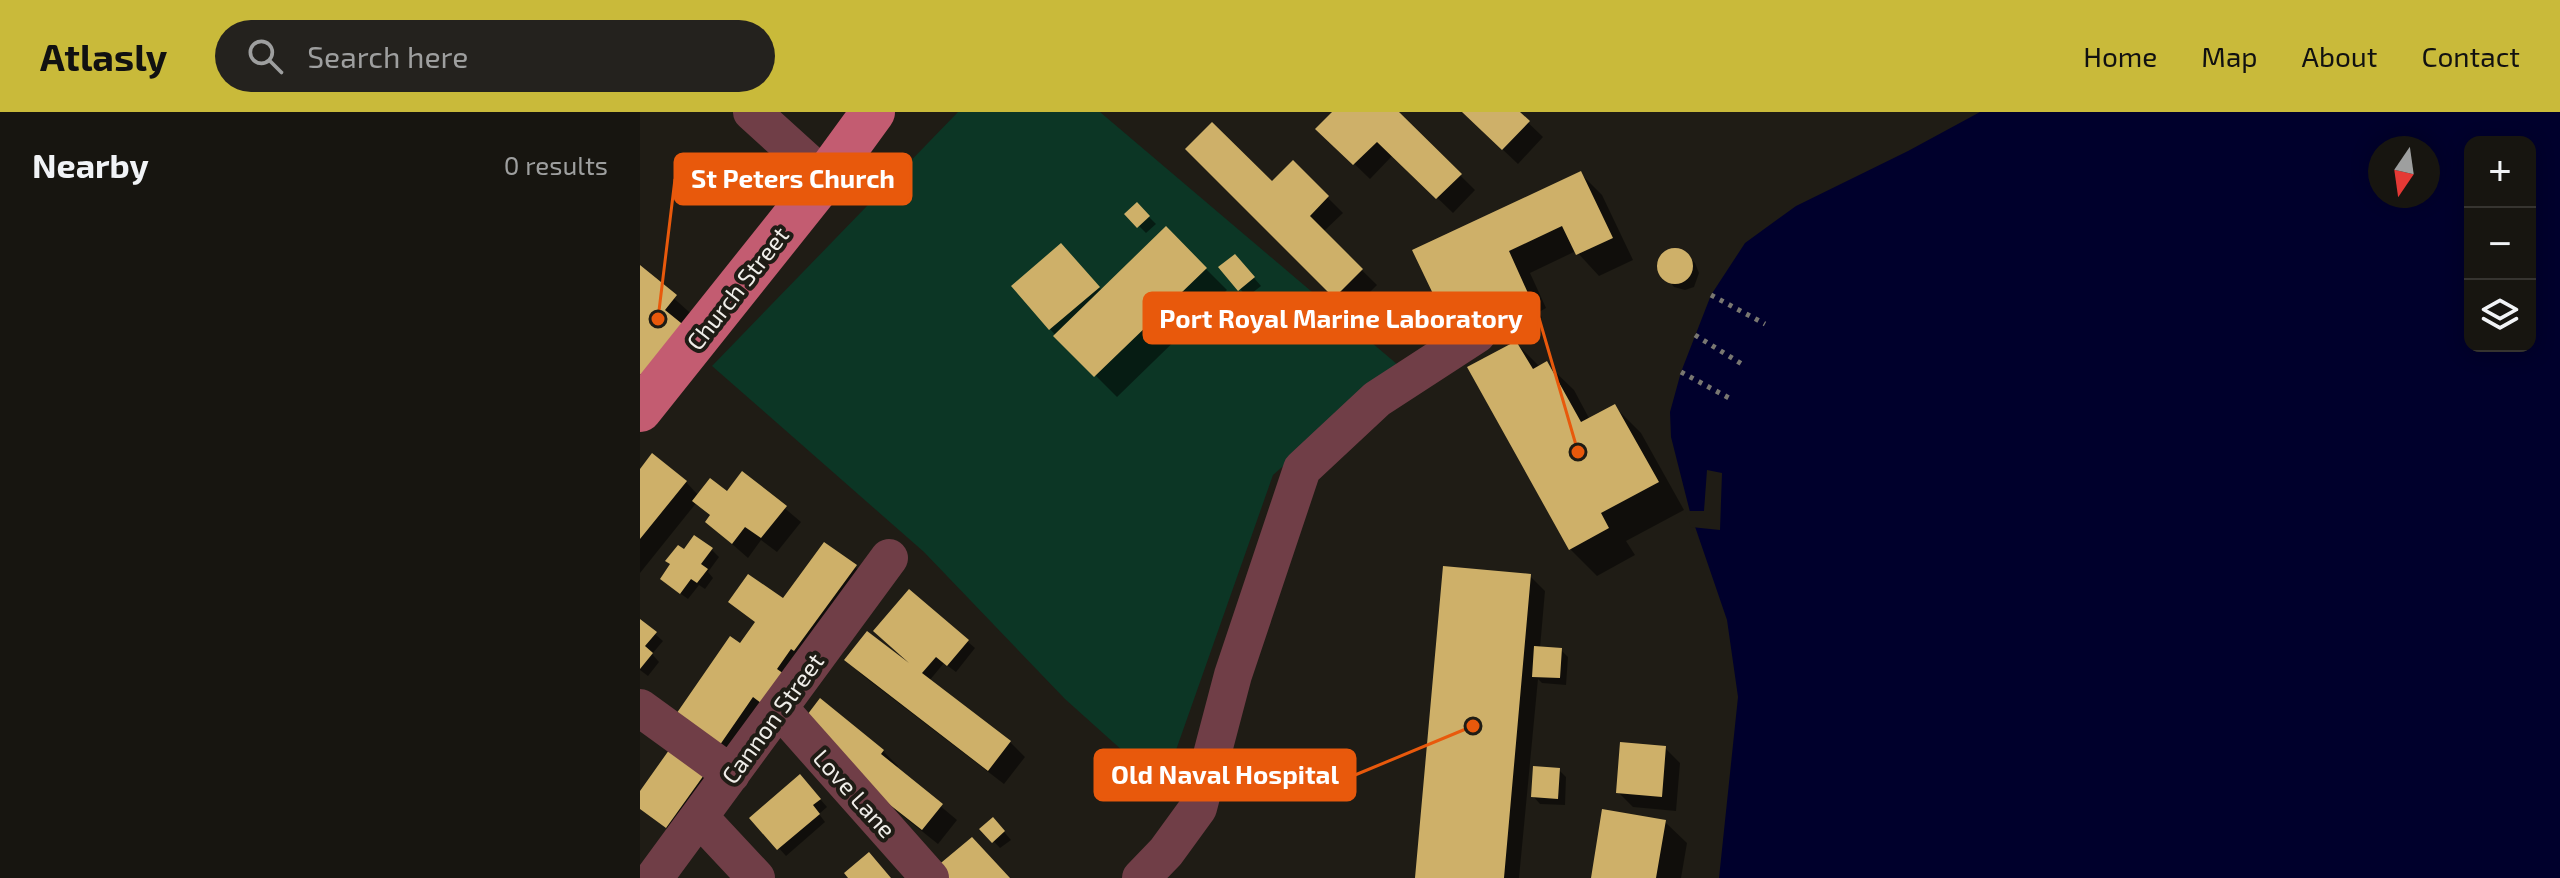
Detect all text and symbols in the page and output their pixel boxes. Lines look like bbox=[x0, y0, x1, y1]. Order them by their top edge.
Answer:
search box bbox=[215, 20, 775, 92]
text: Atlasly bbox=[40, 33, 167, 79]
icon: search bbox=[243, 34, 287, 78]
text: Search here bbox=[307, 38, 468, 74]
text: Home bbox=[2083, 39, 2157, 73]
text: Map bbox=[2201, 39, 2258, 73]
text: About bbox=[2302, 39, 2377, 73]
text: Contact bbox=[2421, 39, 2520, 73]
north arrow bbox=[2368, 136, 2440, 208]
map controls bbox=[2464, 136, 2536, 352]
button: + bbox=[2464, 136, 2536, 208]
text: Nearby bbox=[32, 144, 149, 185]
text: 0 results bbox=[504, 149, 608, 180]
callout: St Peters Church bbox=[675, 154, 911, 204]
text: St Peters Church bbox=[691, 162, 895, 193]
button: − bbox=[2464, 208, 2536, 280]
street label: Church Street bbox=[680, 221, 794, 355]
button: layers bbox=[2464, 280, 2536, 352]
callout: Port Royal Marine Laboratory bbox=[1144, 293, 1539, 343]
text: Port Royal Marine Laboratory bbox=[1159, 302, 1523, 334]
street label: Cannon Street bbox=[715, 647, 829, 789]
street label: Love Lane bbox=[808, 743, 902, 843]
callout: Old Naval Hospital bbox=[1095, 750, 1355, 800]
text: Old Naval Hospital bbox=[1111, 758, 1339, 789]

